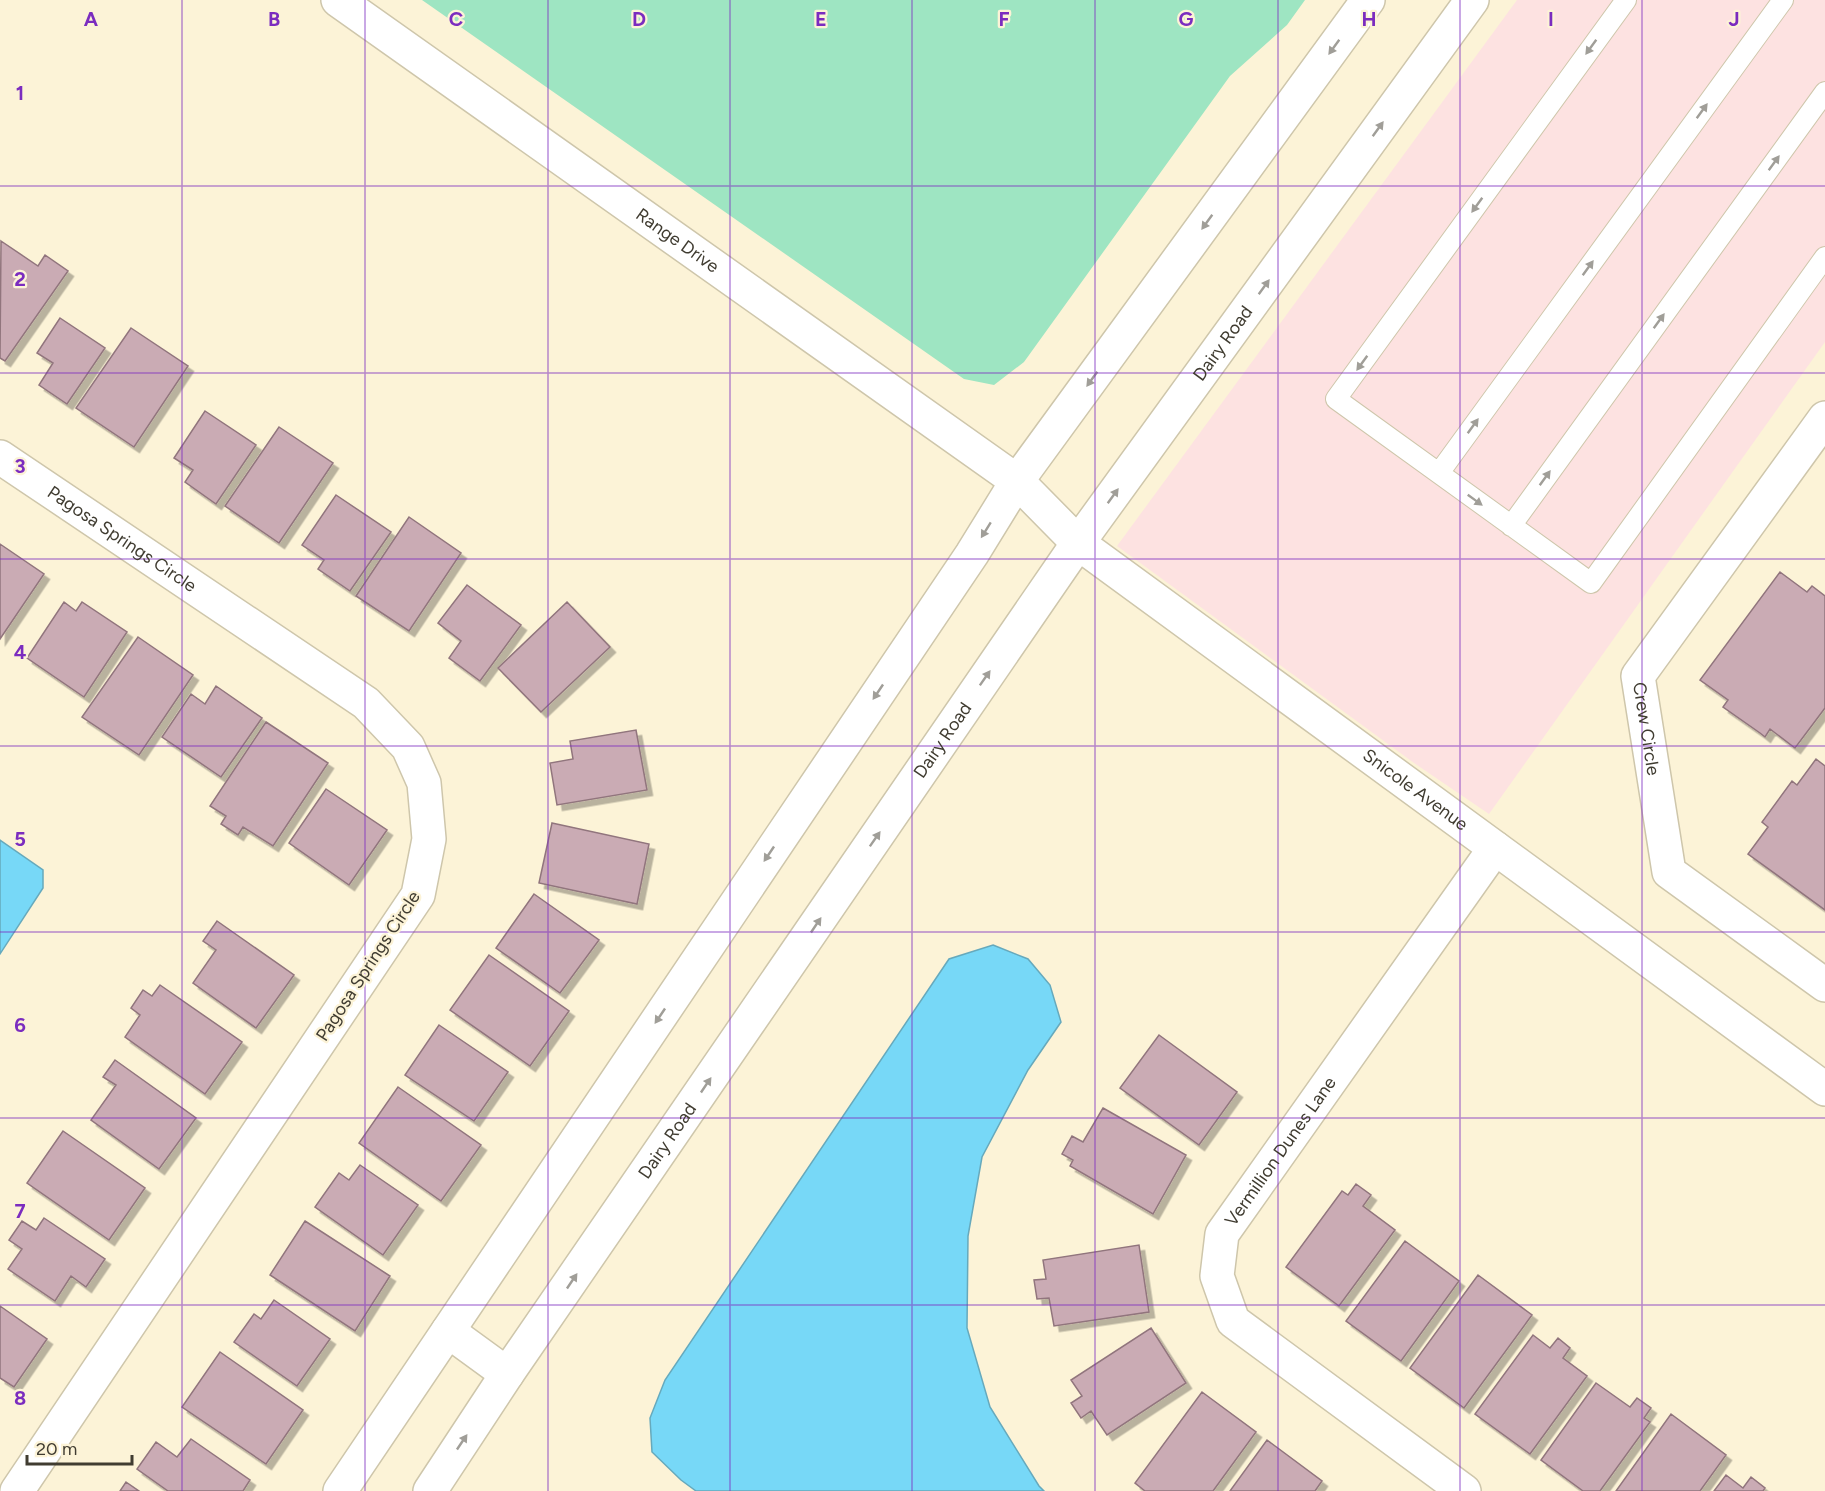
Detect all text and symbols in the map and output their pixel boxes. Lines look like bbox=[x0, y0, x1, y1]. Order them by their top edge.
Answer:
text: A bbox=[84, 7, 99, 31]
text: B bbox=[268, 7, 280, 31]
text: C bbox=[449, 7, 463, 31]
text: D bbox=[632, 7, 646, 31]
text: E bbox=[815, 7, 827, 31]
text: F bbox=[998, 7, 1010, 31]
text: G bbox=[1179, 7, 1194, 31]
text: H bbox=[1362, 7, 1377, 31]
text: I bbox=[1548, 7, 1554, 31]
text: J bbox=[1728, 7, 1740, 31]
one-way arrow bbox=[1328, 39, 1340, 55]
one-way arrow bbox=[1586, 40, 1598, 55]
text: 1 bbox=[16, 81, 24, 105]
one-way arrow bbox=[1696, 103, 1708, 118]
one-way arrow bbox=[1372, 121, 1384, 136]
one-way arrow bbox=[1768, 155, 1780, 171]
one-way arrow bbox=[1471, 197, 1483, 213]
street label: Range Drive bbox=[632, 203, 724, 278]
one-way arrow bbox=[1201, 214, 1213, 230]
one-way arrow bbox=[1582, 261, 1594, 277]
text: 2 bbox=[14, 267, 26, 291]
one-way arrow bbox=[1258, 279, 1270, 295]
street label: Dairy Road bbox=[1188, 302, 1257, 385]
one-way arrow bbox=[1653, 313, 1665, 329]
one-way arrow bbox=[1357, 356, 1369, 371]
one-way arrow bbox=[1086, 372, 1098, 387]
one-way arrow bbox=[1467, 419, 1479, 435]
text: 3 bbox=[14, 454, 26, 478]
one-way arrow bbox=[1539, 471, 1551, 487]
street label: Pagosa Springs Circle bbox=[43, 481, 201, 597]
one-way arrow bbox=[1106, 488, 1118, 503]
one-way arrow bbox=[1467, 493, 1482, 505]
one-way arrow bbox=[981, 522, 992, 538]
text: 4 bbox=[14, 640, 27, 664]
one-way arrow bbox=[979, 670, 990, 686]
street label: Crew Circle bbox=[1628, 681, 1665, 777]
one-way arrow bbox=[873, 684, 884, 701]
street label: Dairy Road bbox=[909, 698, 976, 782]
street label: Snicole Avenue bbox=[1359, 744, 1472, 835]
text: 5 bbox=[14, 827, 26, 851]
one-way arrow bbox=[869, 831, 881, 847]
one-way arrow bbox=[764, 846, 775, 862]
street label: Pagosa Springs Circle bbox=[311, 887, 425, 1045]
one-way arrow bbox=[810, 917, 822, 933]
one-way arrow bbox=[655, 1008, 666, 1024]
text: 6 bbox=[14, 1013, 26, 1037]
street label: Vermillion Dunes Lane bbox=[1220, 1072, 1341, 1230]
one-way arrow bbox=[700, 1078, 712, 1094]
street label: Dairy Road bbox=[633, 1099, 701, 1183]
text: 7 bbox=[14, 1199, 26, 1223]
one-way arrow bbox=[566, 1273, 578, 1289]
text: 8 bbox=[14, 1386, 26, 1410]
scale bar bbox=[27, 1428, 132, 1466]
one-way arrow bbox=[457, 1434, 468, 1451]
text: 20 m bbox=[36, 1438, 77, 1460]

